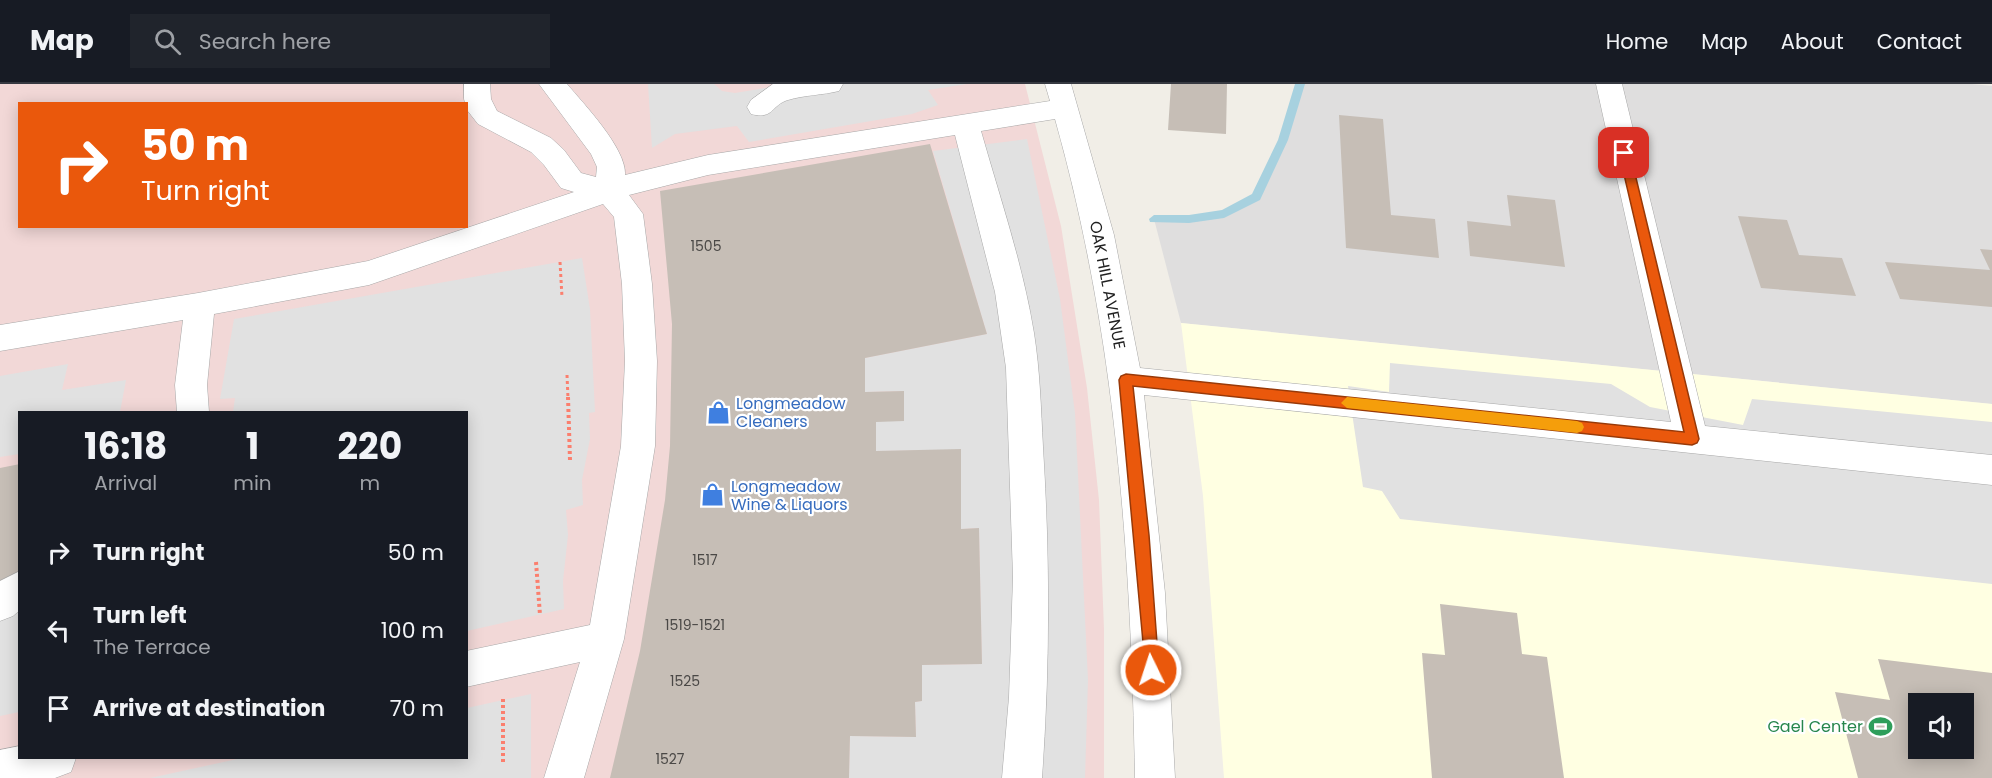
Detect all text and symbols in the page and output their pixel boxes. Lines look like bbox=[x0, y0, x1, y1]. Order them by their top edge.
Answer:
search box bbox=[130, 14, 550, 68]
text: Map bbox=[30, 21, 94, 60]
icon: search bbox=[151, 25, 184, 58]
text: Search here bbox=[199, 26, 331, 57]
text: Home bbox=[1606, 27, 1668, 56]
text: Map bbox=[1701, 27, 1748, 56]
text: About bbox=[1781, 27, 1844, 56]
text: Contact bbox=[1877, 27, 1962, 56]
text: 50 m bbox=[141, 116, 249, 175]
icon: right bbox=[42, 126, 120, 204]
pin bbox=[1598, 127, 1649, 178]
icon: arrive bbox=[1607, 136, 1640, 169]
text: Turn right bbox=[141, 172, 270, 209]
street label: OAK HILL AVENUE bbox=[1084, 219, 1131, 351]
house number: 1505 bbox=[691, 236, 721, 256]
place label: Longmeadow Cleaners bbox=[736, 392, 846, 433]
shop icon: Longmeadow Cleaners bbox=[705, 399, 731, 425]
text: 16:18 bbox=[84, 421, 167, 472]
text: 1 bbox=[246, 421, 259, 472]
text: 220 bbox=[338, 421, 402, 472]
text: Arrival bbox=[94, 469, 157, 497]
text: min bbox=[233, 469, 272, 497]
text: m bbox=[360, 469, 380, 497]
place label: Longmeadow Wine & Liquors bbox=[731, 475, 848, 516]
shop icon: Longmeadow Wine & Liquors bbox=[700, 482, 726, 508]
icon: right bbox=[42, 536, 75, 569]
text: Turn right bbox=[93, 537, 204, 568]
text: 50 m bbox=[388, 537, 444, 568]
house number: 1517 bbox=[692, 550, 718, 570]
text: Turn left bbox=[93, 600, 187, 631]
icon: left bbox=[42, 614, 75, 647]
text: 100 m bbox=[381, 615, 444, 646]
house number: 1519-1521 bbox=[665, 615, 725, 635]
text: The Terrace bbox=[93, 633, 211, 661]
position arrow bbox=[1119, 638, 1183, 702]
house number: 1525 bbox=[670, 671, 700, 691]
icon: arrive bbox=[42, 692, 75, 725]
text: Arrive at destination bbox=[93, 693, 325, 724]
text: 70 m bbox=[390, 693, 444, 724]
map controls bbox=[1908, 693, 1974, 759]
button: sound bbox=[1908, 693, 1974, 759]
sports icon: Gael Center bbox=[1868, 713, 1894, 739]
place label: Gael Center bbox=[1767, 715, 1863, 738]
house number: 1527 bbox=[656, 749, 685, 769]

